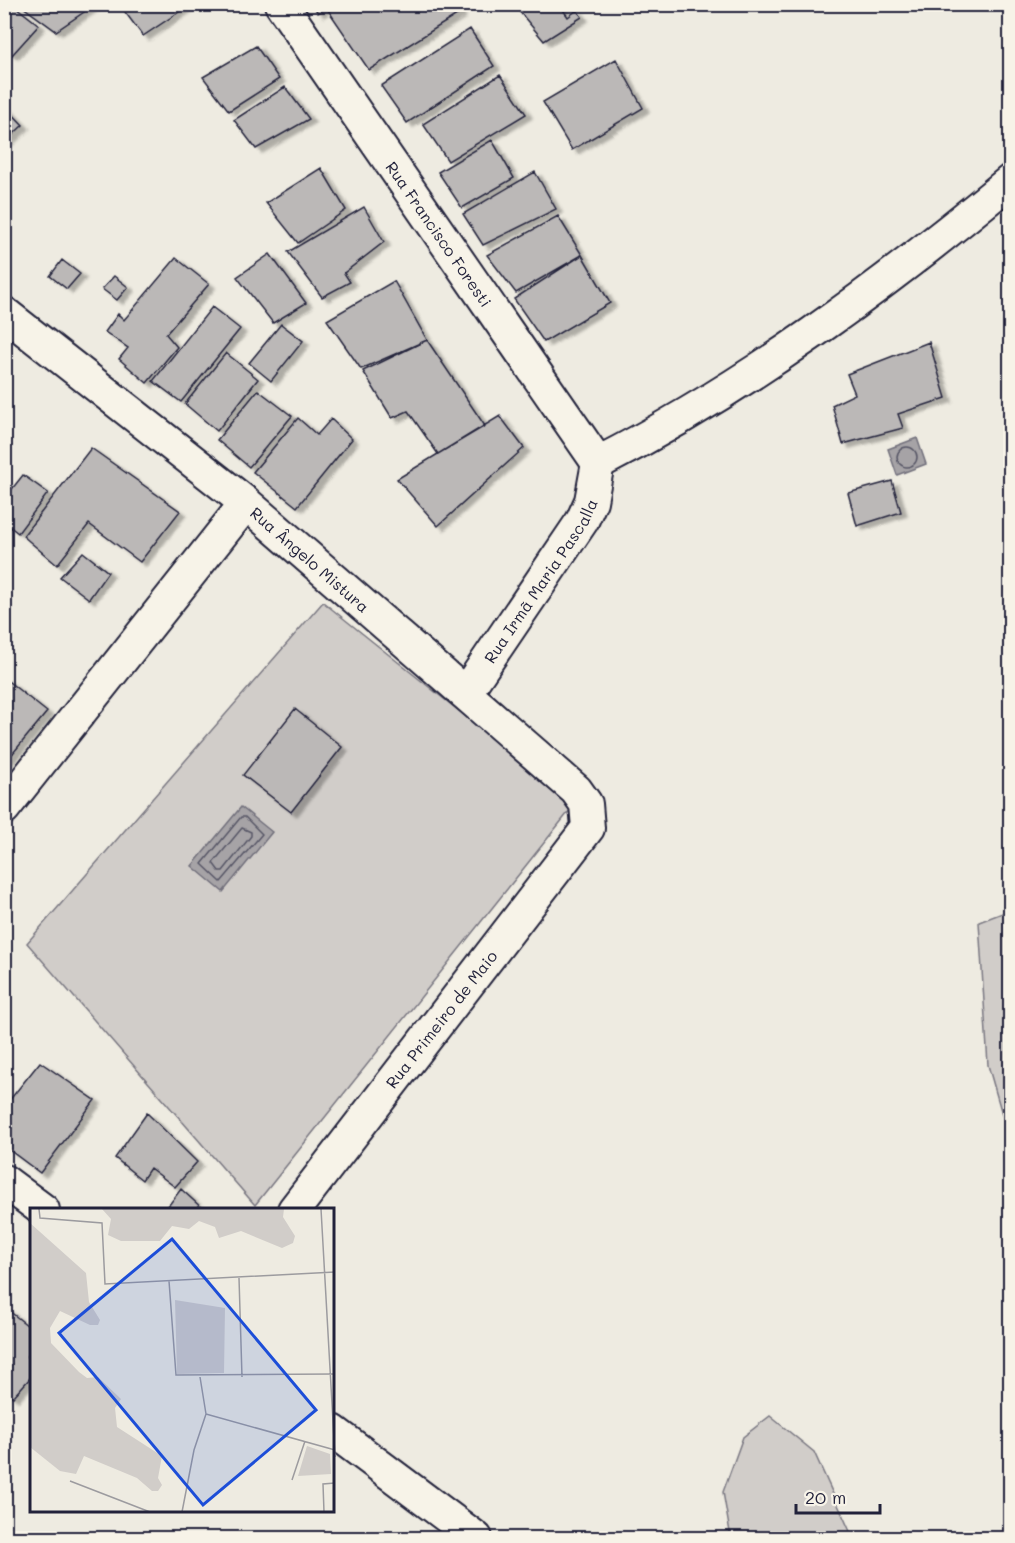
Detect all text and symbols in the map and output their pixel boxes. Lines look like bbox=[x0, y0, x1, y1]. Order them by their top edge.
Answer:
street label: Rua Francisco Foresti bbox=[382, 157, 497, 310]
street label: Rua Irmã Maria Pascalla bbox=[478, 495, 601, 667]
street label: Rua Ângelo Mistura bbox=[246, 501, 374, 617]
street label: Rua Primeiro de Maio bbox=[381, 946, 501, 1092]
inset map bbox=[30, 1208, 334, 1513]
scale bar bbox=[796, 1477, 880, 1515]
text: 20 m bbox=[805, 1485, 846, 1509]

